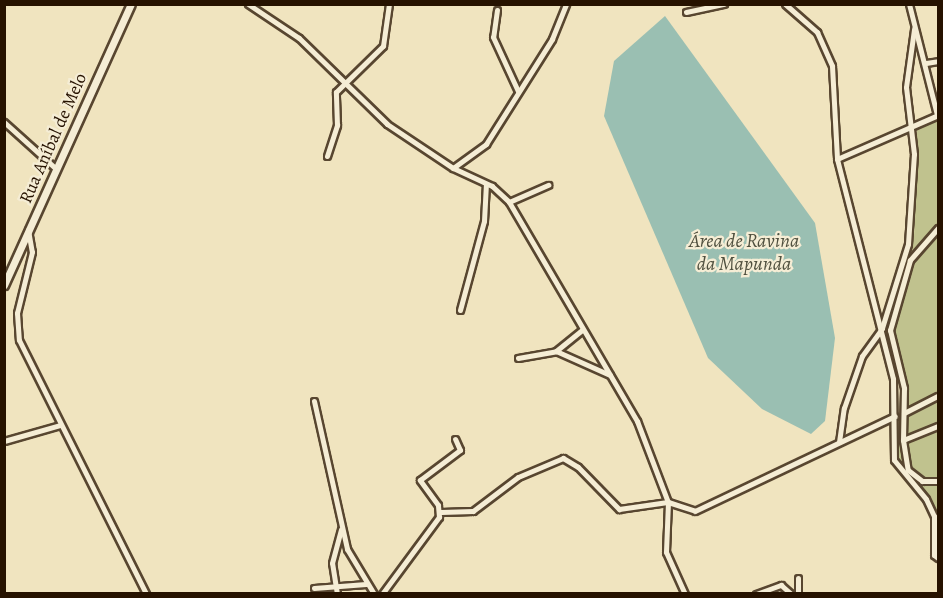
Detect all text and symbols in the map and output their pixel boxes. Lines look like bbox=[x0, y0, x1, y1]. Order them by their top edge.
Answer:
street label: Rua Aníbal de Melo bbox=[15, 70, 91, 206]
water label: Área de Ravina da Mapunda bbox=[689, 229, 799, 276]

